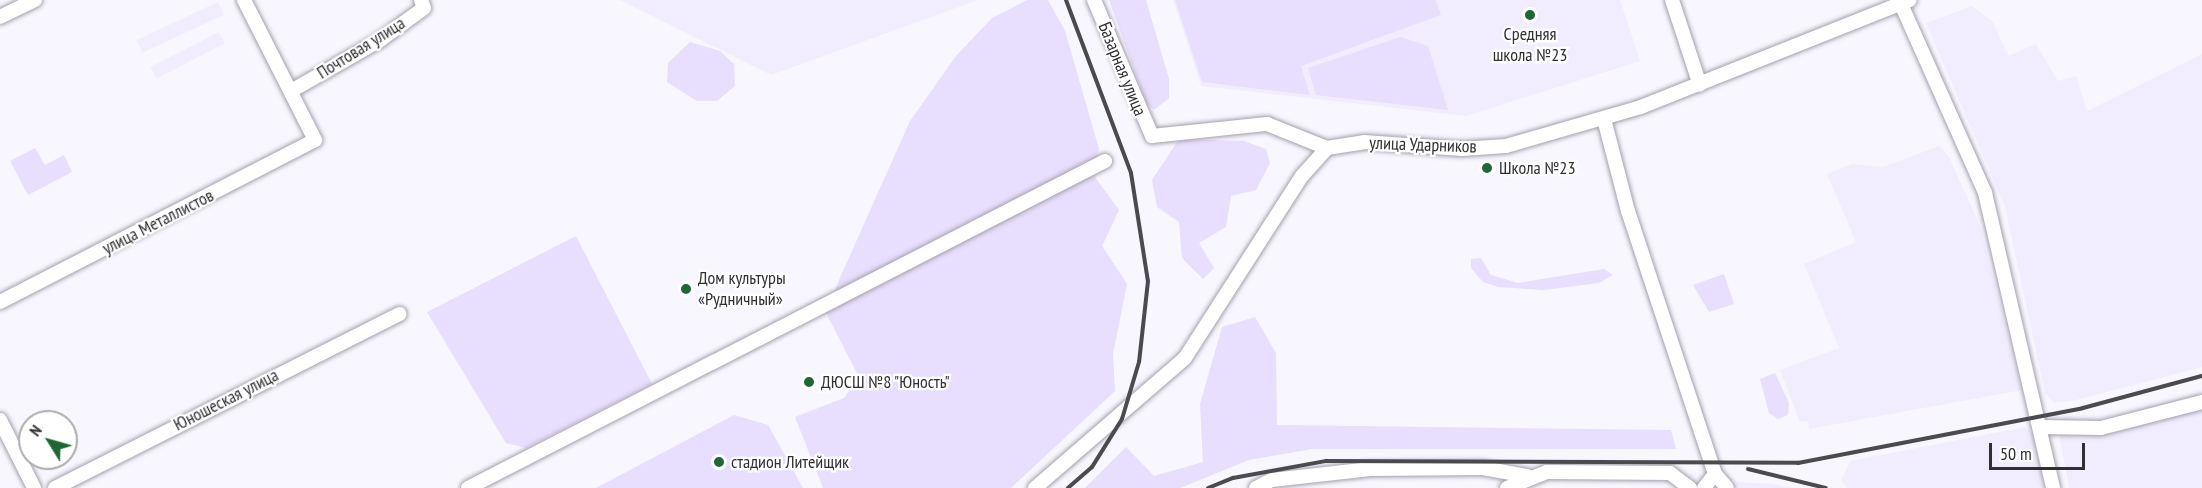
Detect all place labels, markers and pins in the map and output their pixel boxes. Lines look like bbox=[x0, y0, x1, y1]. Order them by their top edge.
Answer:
marker: Средняя школа №23 bbox=[1523, 8, 1537, 22]
place label: Средняя школа №23 bbox=[1493, 24, 1567, 66]
place label: Школа №23 bbox=[1499, 157, 1576, 179]
marker: Школа №23 bbox=[1480, 161, 1494, 175]
place label: Дом культуры «Рудничный» bbox=[698, 268, 786, 310]
marker: Дом культуры «Рудничный» bbox=[679, 282, 693, 296]
place label: ДЮСШ №8 "Юность" bbox=[821, 371, 951, 393]
marker: ДЮСШ №8 "Юность" bbox=[802, 375, 816, 389]
place label: стадион Литейщик bbox=[731, 451, 849, 473]
marker: стадион Литейщик bbox=[712, 455, 726, 469]

